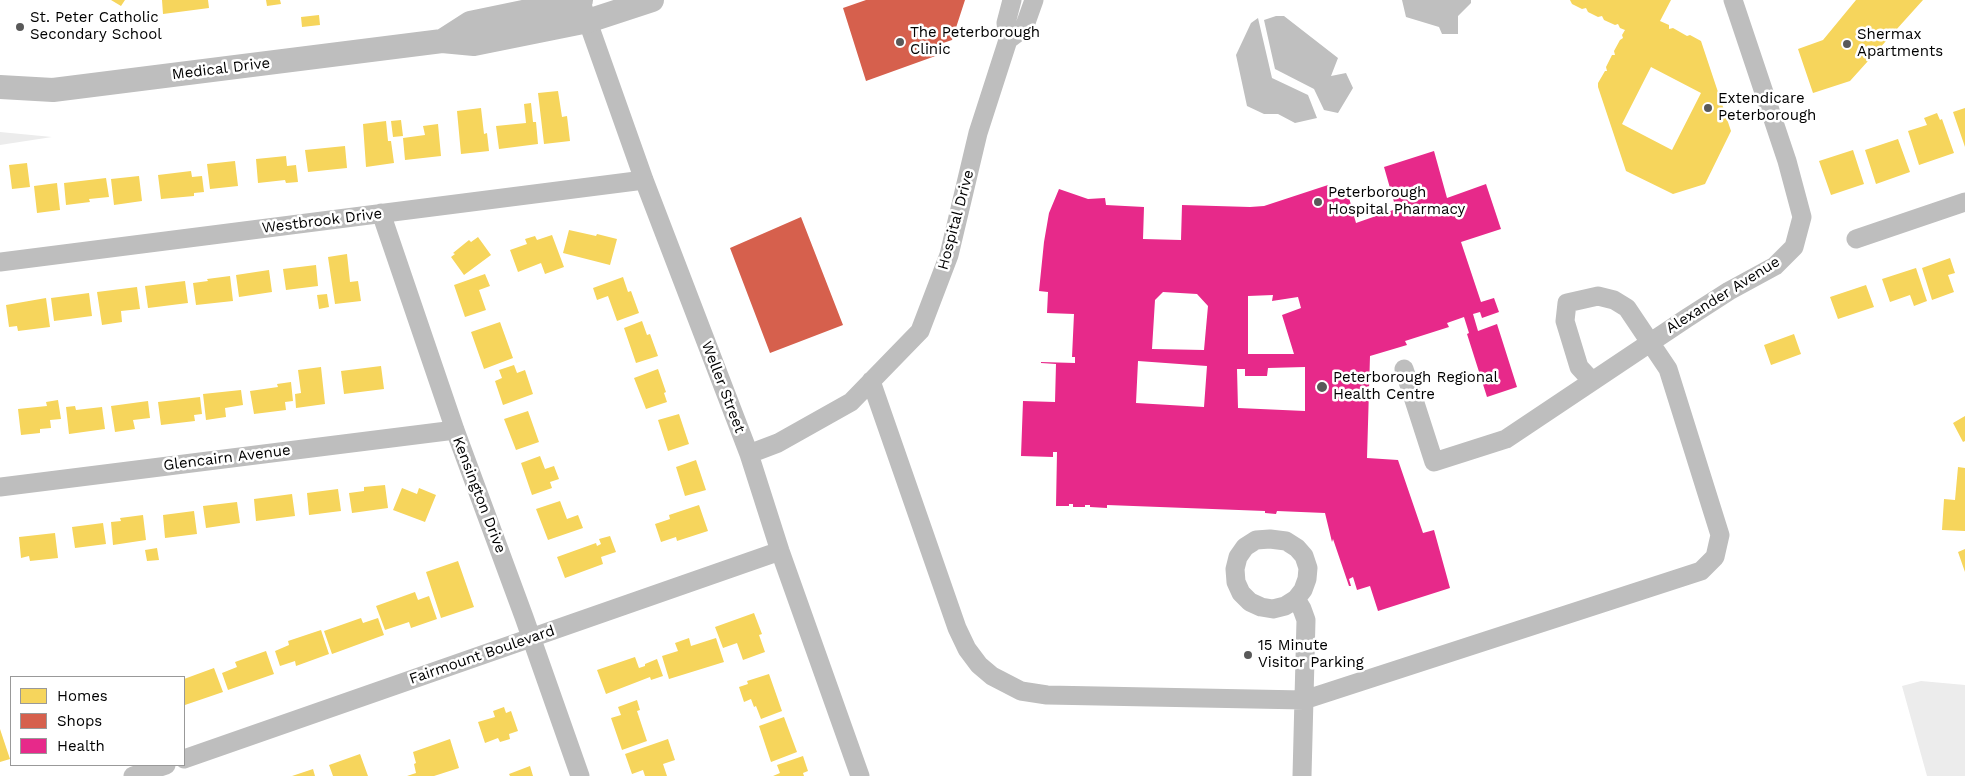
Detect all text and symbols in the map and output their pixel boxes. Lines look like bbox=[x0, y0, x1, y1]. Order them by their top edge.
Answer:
place label: St. Peter Catholic Secondary School bbox=[30, 9, 162, 44]
marker: St. Peter Catholic Secondary School bbox=[14, 21, 26, 33]
place label: The Peterborough Clinic bbox=[910, 24, 1040, 59]
place label: Shermax Apartments bbox=[1857, 26, 1943, 61]
marker: The Peterborough Clinic bbox=[894, 36, 906, 48]
marker: Shermax Apartments bbox=[1841, 38, 1853, 50]
street label: Medical Drive bbox=[171, 54, 271, 84]
place label: Extendicare Peterborough bbox=[1718, 90, 1816, 125]
marker: Extendicare Peterborough bbox=[1702, 102, 1714, 114]
street label: Hospital Drive bbox=[934, 168, 978, 272]
place label: Peterborough Hospital Pharmacy bbox=[1328, 184, 1465, 219]
marker: Peterborough Hospital Pharmacy bbox=[1312, 196, 1324, 208]
street label: Westbrook Drive bbox=[261, 205, 383, 237]
street label: Alexander Avenue bbox=[1663, 253, 1783, 337]
street label: Weller Street bbox=[697, 339, 749, 435]
place label: Peterborough Regional Health Centre bbox=[1333, 369, 1498, 404]
marker: Peterborough Regional Health Centre bbox=[1315, 380, 1329, 394]
street label: Kensington Drive bbox=[449, 434, 509, 556]
street label: Glencairn Avenue bbox=[162, 441, 292, 475]
street label: Fairmount Boulevard bbox=[407, 622, 557, 688]
place label: 15 Minute Visitor Parking bbox=[1258, 637, 1364, 672]
marker: 15 Minute Visitor Parking bbox=[1242, 649, 1254, 661]
legend bbox=[10, 676, 185, 766]
text: Homes bbox=[57, 687, 108, 705]
text: Shops bbox=[57, 712, 102, 730]
text: Health bbox=[57, 737, 105, 755]

